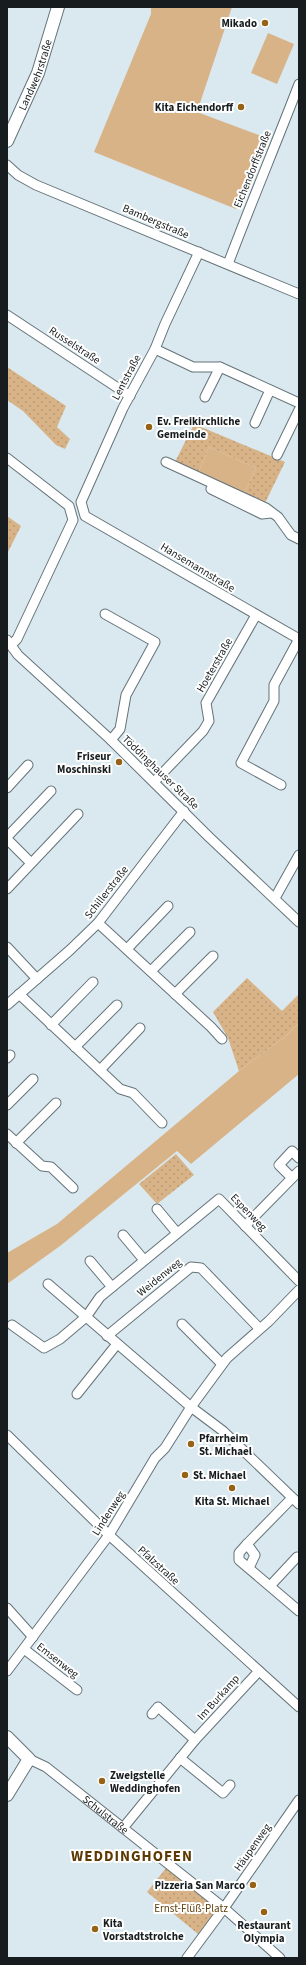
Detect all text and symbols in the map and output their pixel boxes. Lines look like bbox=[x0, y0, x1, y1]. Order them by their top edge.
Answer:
place label: Mikado bbox=[221, 16, 257, 31]
marker: Mikado bbox=[260, 18, 270, 28]
street label: Landwehrstraße bbox=[15, 37, 56, 113]
place label: Kita Eichendorff bbox=[155, 100, 234, 115]
marker: Kita Eichendorff bbox=[236, 102, 246, 112]
street label: Eichendorffstraße bbox=[230, 128, 275, 210]
street label: Bambergstraße bbox=[120, 201, 192, 242]
street label: Russelstraße bbox=[46, 323, 104, 368]
street label: Lentstraße bbox=[108, 351, 145, 403]
place label: Ev. Freikirchliche Gemeinde bbox=[157, 414, 240, 442]
marker: Ev. Freikirchliche Gemeinde bbox=[144, 422, 154, 432]
street label: Hansemannstraße bbox=[158, 539, 238, 596]
street label: Hoeterstraße bbox=[193, 635, 236, 695]
street label: Töddinghauser Straße bbox=[119, 732, 203, 813]
place label: Friseur Moschinski bbox=[57, 749, 112, 777]
marker: Friseur Moschinski bbox=[114, 757, 124, 767]
street label: Schillerstraße bbox=[81, 862, 132, 922]
street label: Espenweg bbox=[227, 1190, 271, 1235]
street label: Weidenweg bbox=[134, 1255, 185, 1300]
place label: Pfarrheim St. Michael bbox=[199, 1431, 253, 1459]
marker: Pfarrheim St. Michael bbox=[186, 1439, 196, 1449]
place label: St. Michael bbox=[193, 1468, 247, 1483]
marker: St. Michael bbox=[180, 1470, 190, 1480]
marker: Kita St. Michael bbox=[227, 1483, 237, 1493]
street label: Lindenweg bbox=[88, 1488, 129, 1538]
place label: Kita St. Michael bbox=[195, 1494, 270, 1509]
street label: Pfalzstraße bbox=[135, 1543, 183, 1588]
street label: Emsenweg bbox=[33, 1639, 82, 1682]
street label: Im Burkamp bbox=[194, 1671, 243, 1723]
place label: Zweigstelle Weddinghofen bbox=[110, 1768, 180, 1796]
marker: Zweigstelle Weddinghofen bbox=[97, 1776, 107, 1786]
street label: Schulstraße bbox=[79, 1792, 132, 1838]
street label: Häupenweg bbox=[230, 1820, 275, 1874]
district label: WEDDINGHOFEN bbox=[71, 1846, 193, 1867]
place label: Pizzeria San Marco bbox=[154, 1878, 245, 1893]
marker: Pizzeria San Marco bbox=[248, 1880, 258, 1890]
park label: Ernst-Flüß-Platz bbox=[154, 1901, 228, 1916]
marker: Restaurant Olympia bbox=[259, 1907, 269, 1917]
place label: Kita Vorstadtstrolche bbox=[102, 1916, 184, 1944]
place label: Restaurant Olympia bbox=[237, 1918, 291, 1946]
marker: Kita Vorstadtstrolche bbox=[90, 1924, 100, 1934]

